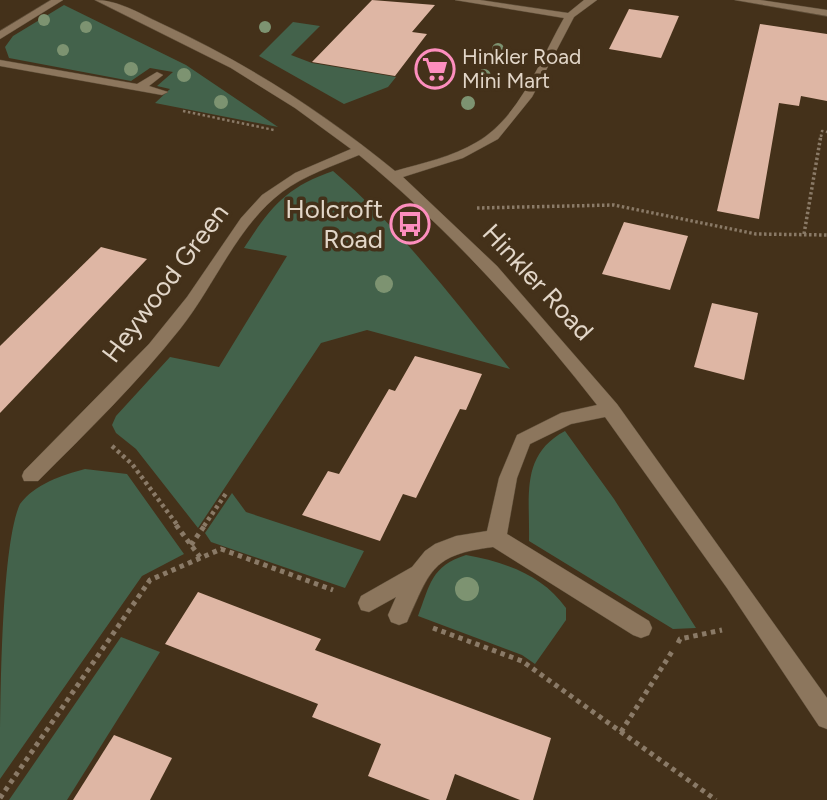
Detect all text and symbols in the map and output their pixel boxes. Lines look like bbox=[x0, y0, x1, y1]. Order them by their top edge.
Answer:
place label: Hinkler Road Mini Mart bbox=[462, 44, 581, 93]
supermarket icon: Hinkler Road Mini Mart bbox=[414, 48, 456, 90]
place label: Holcroft Road bbox=[285, 193, 383, 255]
street label: Heywood Green bbox=[95, 197, 235, 369]
bus stop icon: Holcroft Road bbox=[389, 203, 431, 245]
street label: Hinkler Road bbox=[476, 217, 600, 347]

